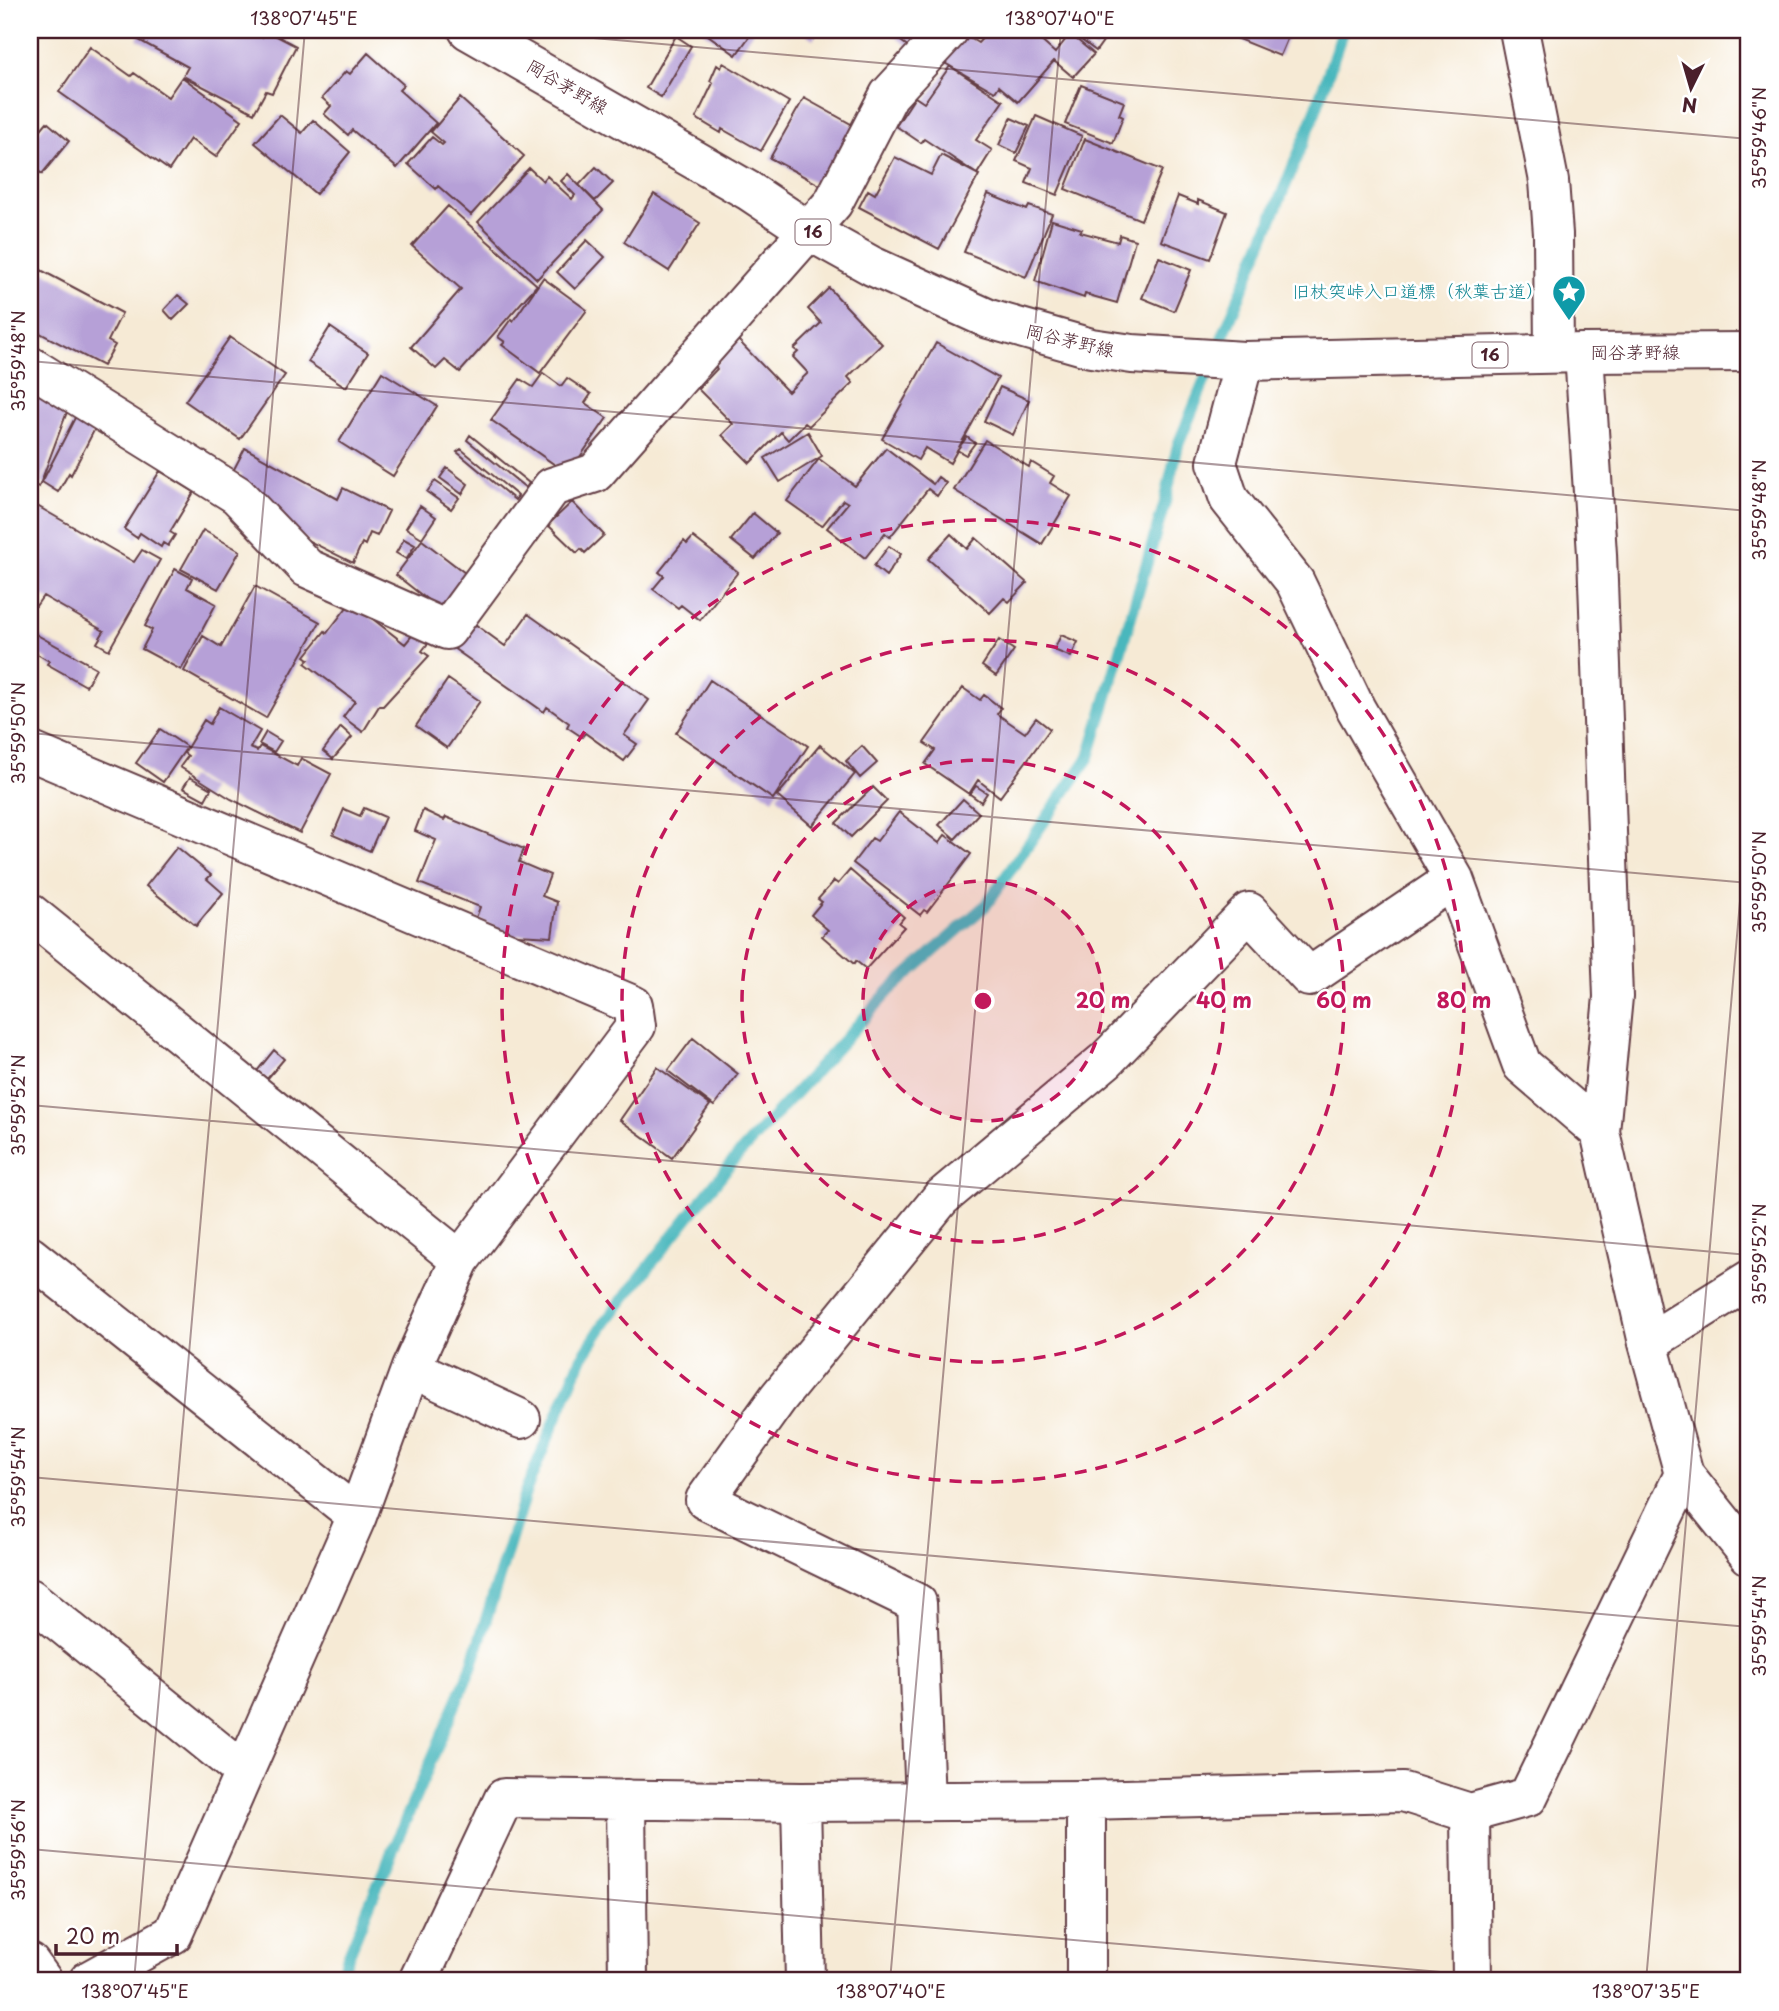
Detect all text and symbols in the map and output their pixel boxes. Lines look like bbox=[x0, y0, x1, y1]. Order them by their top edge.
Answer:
text: 138°07'45"E bbox=[250, 4, 358, 31]
text: 138°07'40"E bbox=[1005, 4, 1115, 31]
street label: 岡谷茅野線 bbox=[522, 52, 613, 120]
north arrow bbox=[1656, 52, 1726, 122]
text: 35°59'46"N bbox=[1745, 87, 1772, 189]
text: N bbox=[1681, 91, 1698, 121]
road number: 16 bbox=[796, 220, 830, 244]
place icon: 旧杖突峠入口道標（秋葉古道） bbox=[1550, 273, 1588, 322]
place label: 旧杖突峠入口道標（秋葉古道） bbox=[1292, 277, 1544, 304]
text: 35°59'48"N bbox=[4, 310, 31, 412]
street label: 岡谷茅野線 bbox=[1023, 316, 1117, 363]
street label: 岡谷茅野線 bbox=[1590, 338, 1680, 365]
road number: 16 bbox=[1472, 342, 1508, 368]
text: 35°59'48"N bbox=[1745, 459, 1772, 561]
text: 35°59'50"N bbox=[4, 682, 31, 784]
text: 35°59'50"N bbox=[1745, 831, 1772, 933]
text: 20 m bbox=[1076, 983, 1130, 1015]
text: 40 m bbox=[1196, 983, 1252, 1015]
text: 60 m bbox=[1316, 983, 1372, 1015]
text: 80 m bbox=[1437, 983, 1491, 1015]
centre of rings bbox=[971, 989, 995, 1013]
text: 35°59'52"N bbox=[4, 1054, 31, 1156]
text: 35°59'52"N bbox=[1745, 1203, 1772, 1305]
text: 35°59'54"N bbox=[4, 1426, 31, 1528]
text: 35°59'54"N bbox=[1745, 1575, 1772, 1677]
text: 35°59'56"N bbox=[4, 1799, 31, 1901]
scale bar bbox=[56, 1913, 177, 1957]
text: 20 m bbox=[66, 1919, 120, 1951]
text: 138°07'45"E bbox=[81, 1977, 189, 2004]
text: 138°07'40"E bbox=[836, 1977, 946, 2004]
text: 138°07'35"E bbox=[1592, 1977, 1700, 2004]

